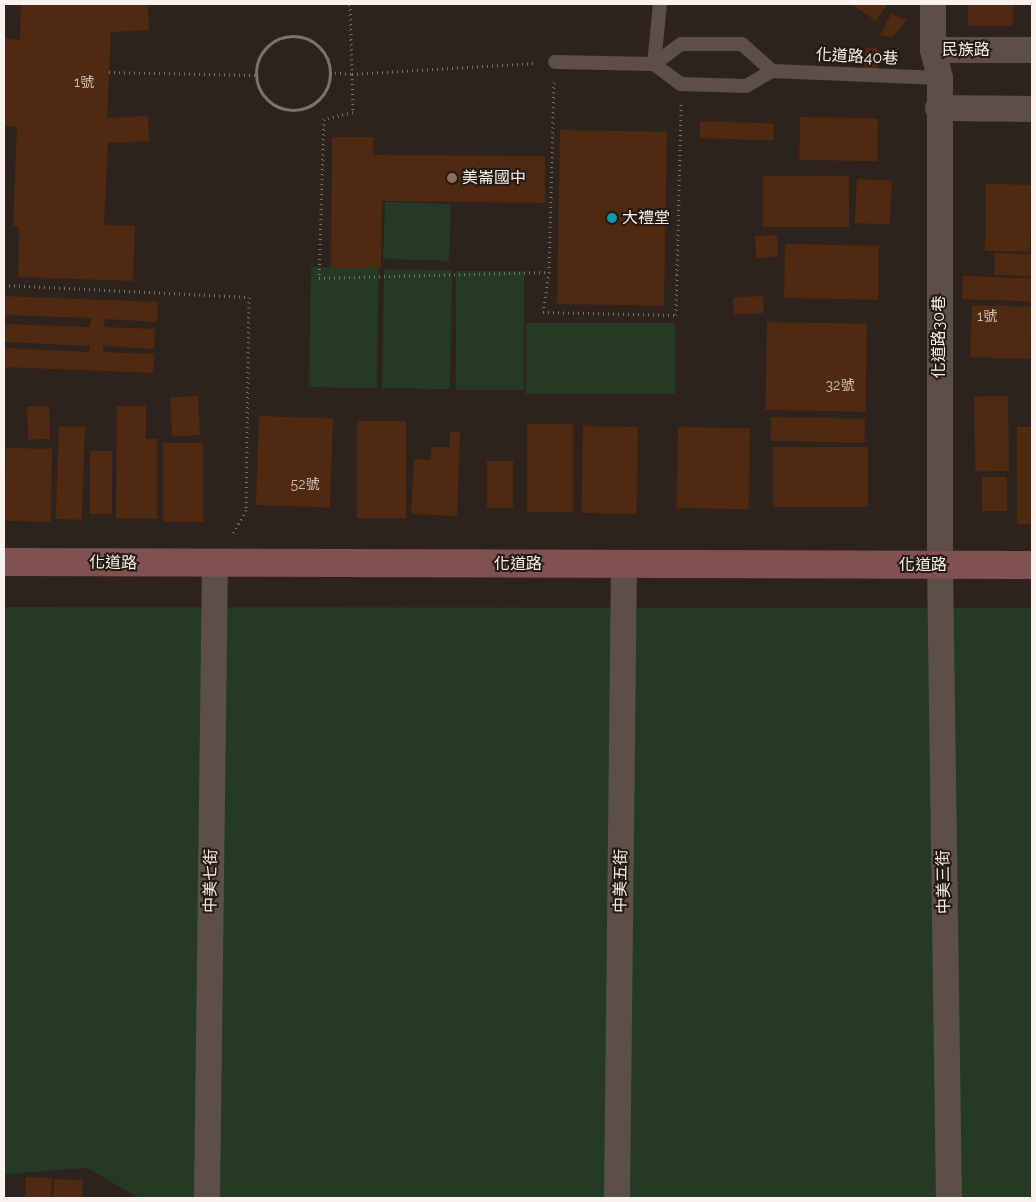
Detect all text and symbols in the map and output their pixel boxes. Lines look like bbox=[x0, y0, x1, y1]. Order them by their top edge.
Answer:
street label: 民族路 bbox=[942, 40, 990, 60]
street label: 化道路40巷 bbox=[815, 45, 899, 69]
house number: 1號 bbox=[74, 74, 94, 90]
place label: 美崙國中 bbox=[462, 168, 526, 188]
marker: 美崙國中 bbox=[446, 172, 458, 184]
place label: 大禮堂 bbox=[622, 208, 670, 228]
marker: 大禮堂 bbox=[606, 212, 618, 224]
street label: 化道路30巷 bbox=[929, 296, 949, 378]
house number: 1號 bbox=[977, 308, 997, 324]
house number: 32號 bbox=[826, 377, 854, 393]
house number: 52號 bbox=[291, 476, 319, 492]
street label: 化道路 bbox=[89, 553, 137, 573]
street label: 化道路 bbox=[494, 554, 542, 574]
street label: 化道路 bbox=[899, 555, 947, 575]
street label: 中美七街 bbox=[201, 849, 221, 913]
street label: 中美五街 bbox=[611, 849, 631, 913]
street label: 中美三街 bbox=[934, 850, 954, 914]

